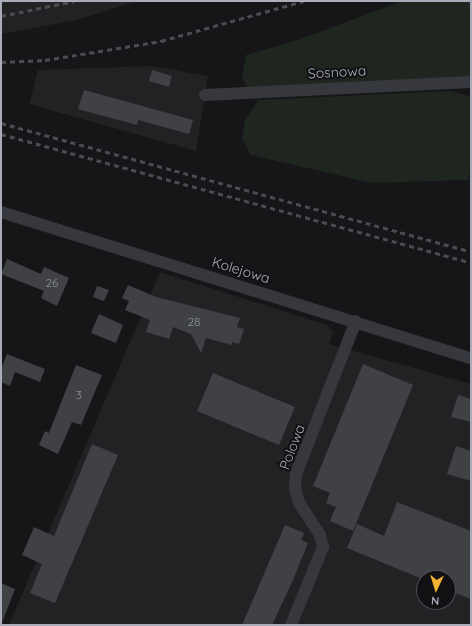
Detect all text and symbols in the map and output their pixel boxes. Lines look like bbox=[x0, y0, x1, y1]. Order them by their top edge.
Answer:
street label: Sosnowa bbox=[307, 62, 367, 82]
street label: Kolejowa bbox=[210, 253, 272, 287]
house number: 26 bbox=[45, 276, 59, 290]
house number: 28 bbox=[187, 315, 201, 329]
house number: 3 bbox=[76, 388, 82, 402]
street label: Polowa bbox=[276, 422, 308, 472]
north arrow bbox=[416, 570, 456, 610]
text: N bbox=[431, 594, 440, 608]

